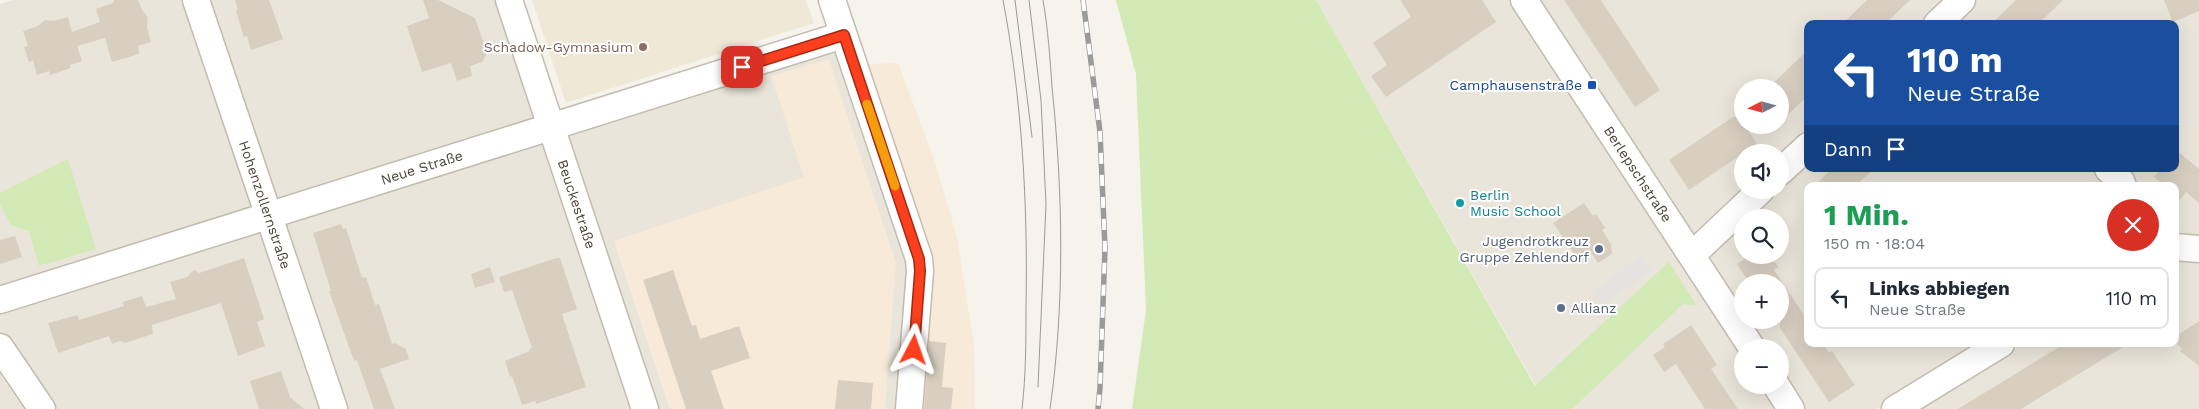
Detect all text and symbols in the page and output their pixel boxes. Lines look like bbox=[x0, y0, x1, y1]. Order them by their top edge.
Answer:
place label: Schadow-Gymnasium bbox=[484, 39, 633, 55]
text: 110 m bbox=[1907, 39, 2003, 81]
icon: left bbox=[1824, 40, 1889, 105]
marker: Schadow-Gymnasium bbox=[637, 41, 649, 53]
pin bbox=[721, 46, 763, 88]
icon: arrive bbox=[728, 53, 756, 81]
place label: Camphausenstraße bbox=[1450, 77, 1582, 93]
marker: Camphausenstraße bbox=[1586, 79, 1598, 91]
north arrow bbox=[1734, 79, 1789, 134]
map controls bbox=[1734, 79, 1789, 394]
text: Neue Straße bbox=[1907, 81, 2040, 106]
street label: Berlepschstraße bbox=[1601, 123, 1675, 225]
icon: arrive bbox=[1882, 135, 1910, 163]
street label: Hohenzollernstraße bbox=[236, 138, 294, 271]
text: Dann bbox=[1824, 138, 1872, 161]
button: sound bbox=[1734, 144, 1789, 199]
street label: Neue Straße bbox=[379, 147, 465, 188]
street label: Beuckestraße bbox=[555, 157, 599, 251]
place label: Berlin Music School bbox=[1470, 187, 1561, 219]
marker: Berlin Music School bbox=[1454, 197, 1466, 209]
text: 1 Min. bbox=[1824, 197, 1909, 232]
button: close bbox=[2107, 199, 2159, 251]
button: search bbox=[1734, 209, 1789, 264]
place label: Jugendrotkreuz Gruppe Zehlendorf bbox=[1459, 233, 1589, 265]
text: 150 m · 18:04 bbox=[1824, 234, 1925, 253]
marker: Jugendrotkreuz Gruppe Zehlendorf bbox=[1593, 243, 1605, 255]
button: + bbox=[1734, 274, 1789, 329]
text: Links abbiegen bbox=[1869, 277, 2010, 300]
icon: left bbox=[1826, 284, 1854, 312]
text: 110 m bbox=[2106, 287, 2157, 310]
place label: Allianz bbox=[1571, 300, 1617, 316]
text: Neue Straße bbox=[1869, 300, 1966, 319]
marker: Allianz bbox=[1555, 302, 1567, 314]
position arrow bbox=[887, 323, 939, 375]
button: − bbox=[1734, 339, 1789, 394]

